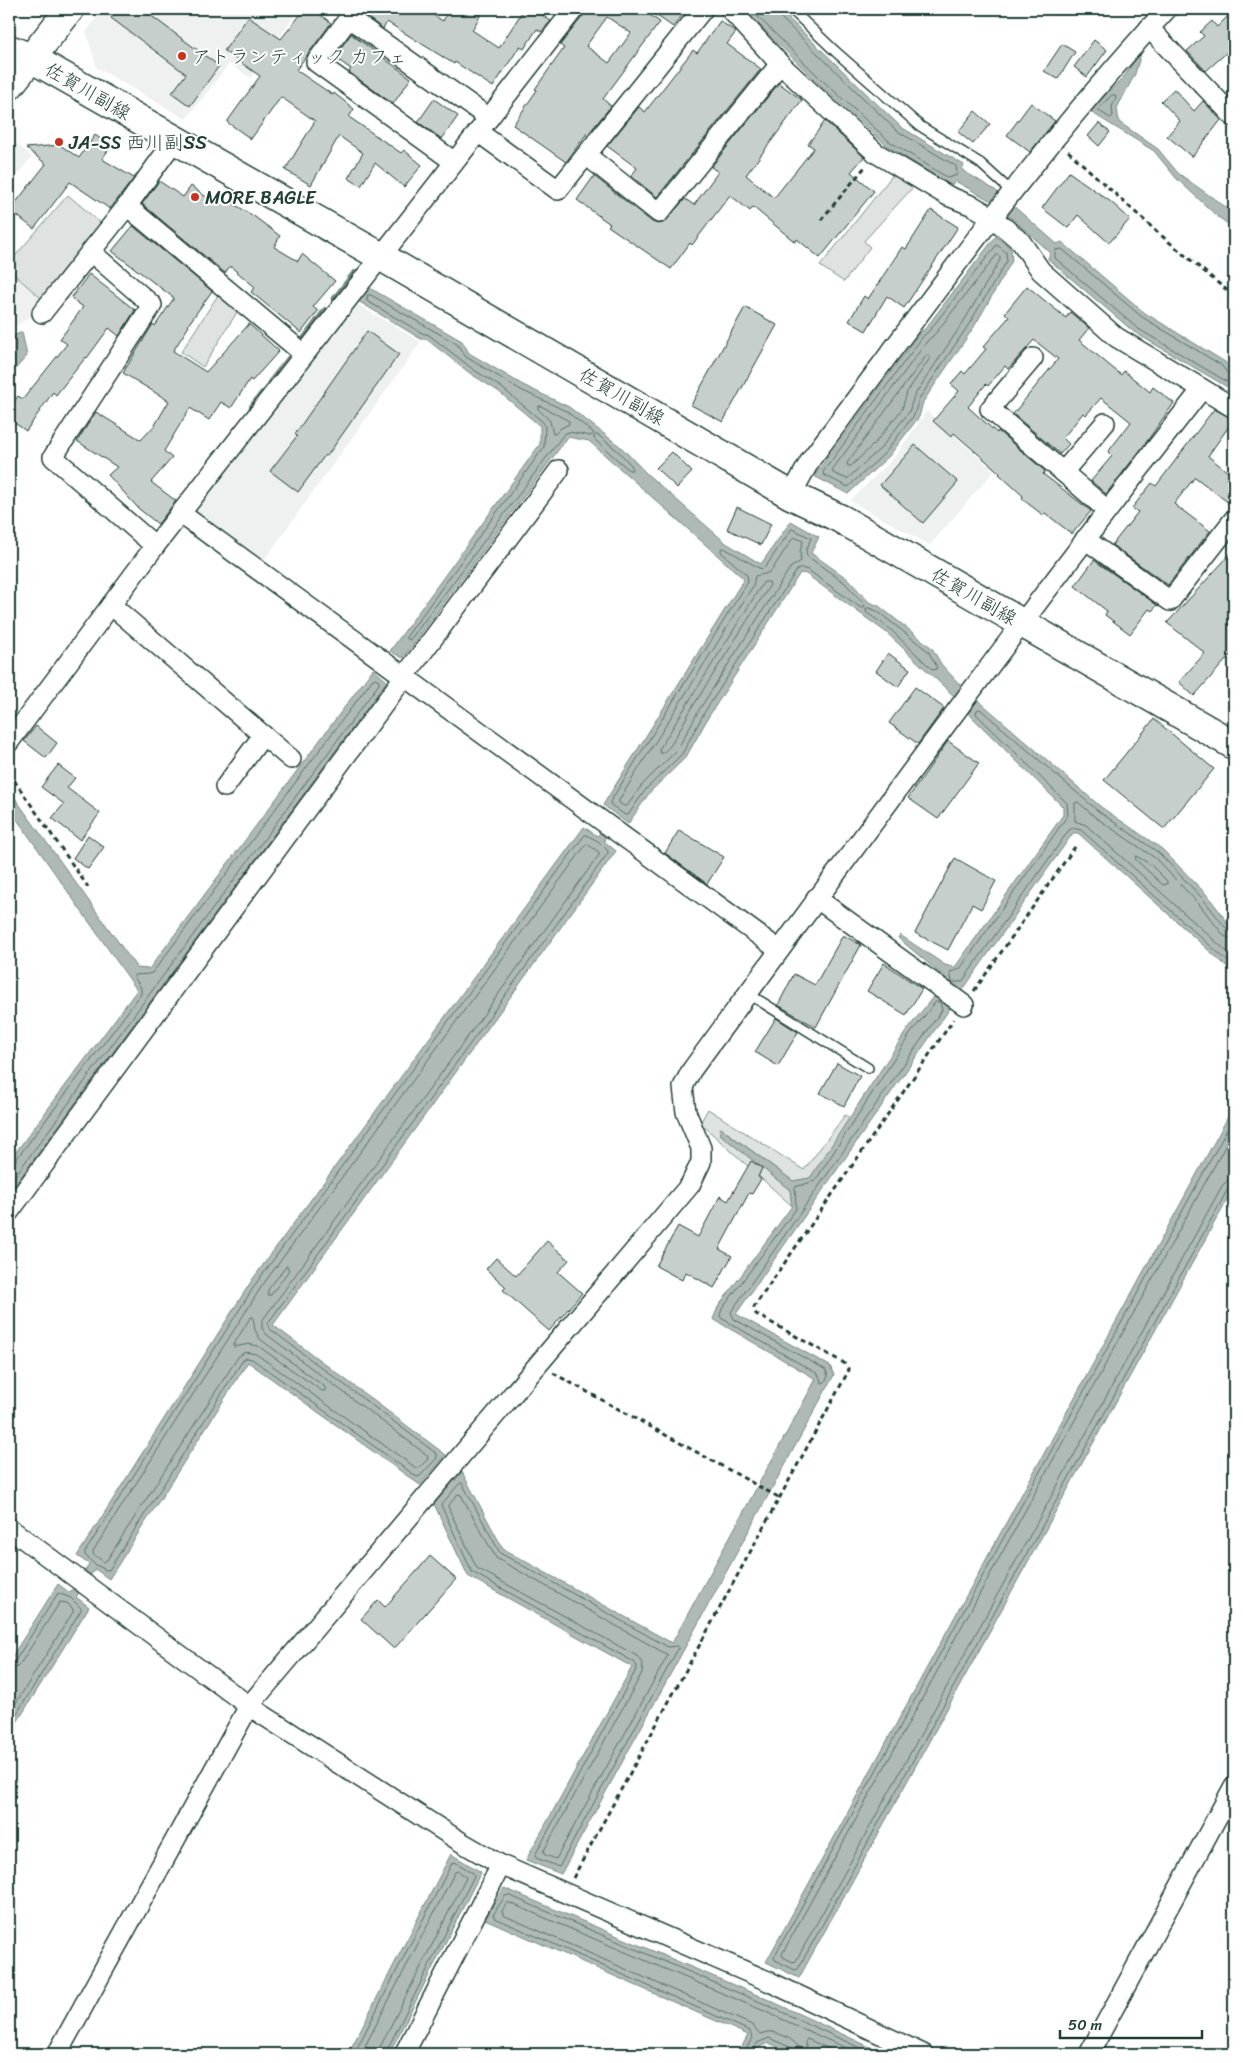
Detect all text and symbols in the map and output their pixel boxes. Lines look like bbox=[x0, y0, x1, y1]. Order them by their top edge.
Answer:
place label: アトランティック カフェ bbox=[192, 40, 407, 73]
marker: アトランティック カフェ bbox=[176, 50, 188, 62]
street label: 佐賀川副線 bbox=[39, 53, 137, 129]
place label: JA-SS 西川副SS bbox=[68, 126, 207, 159]
marker: JA-SS 西川副SS bbox=[53, 136, 65, 148]
place label: MORE BAGLE bbox=[205, 181, 317, 214]
marker: MORE BAGLE bbox=[189, 191, 201, 203]
street label: 佐賀川副線 bbox=[573, 358, 671, 434]
street label: 佐賀川副線 bbox=[925, 558, 1023, 634]
scale bar bbox=[1060, 2008, 1203, 2040]
text: 50 m bbox=[1068, 2012, 1103, 2038]

